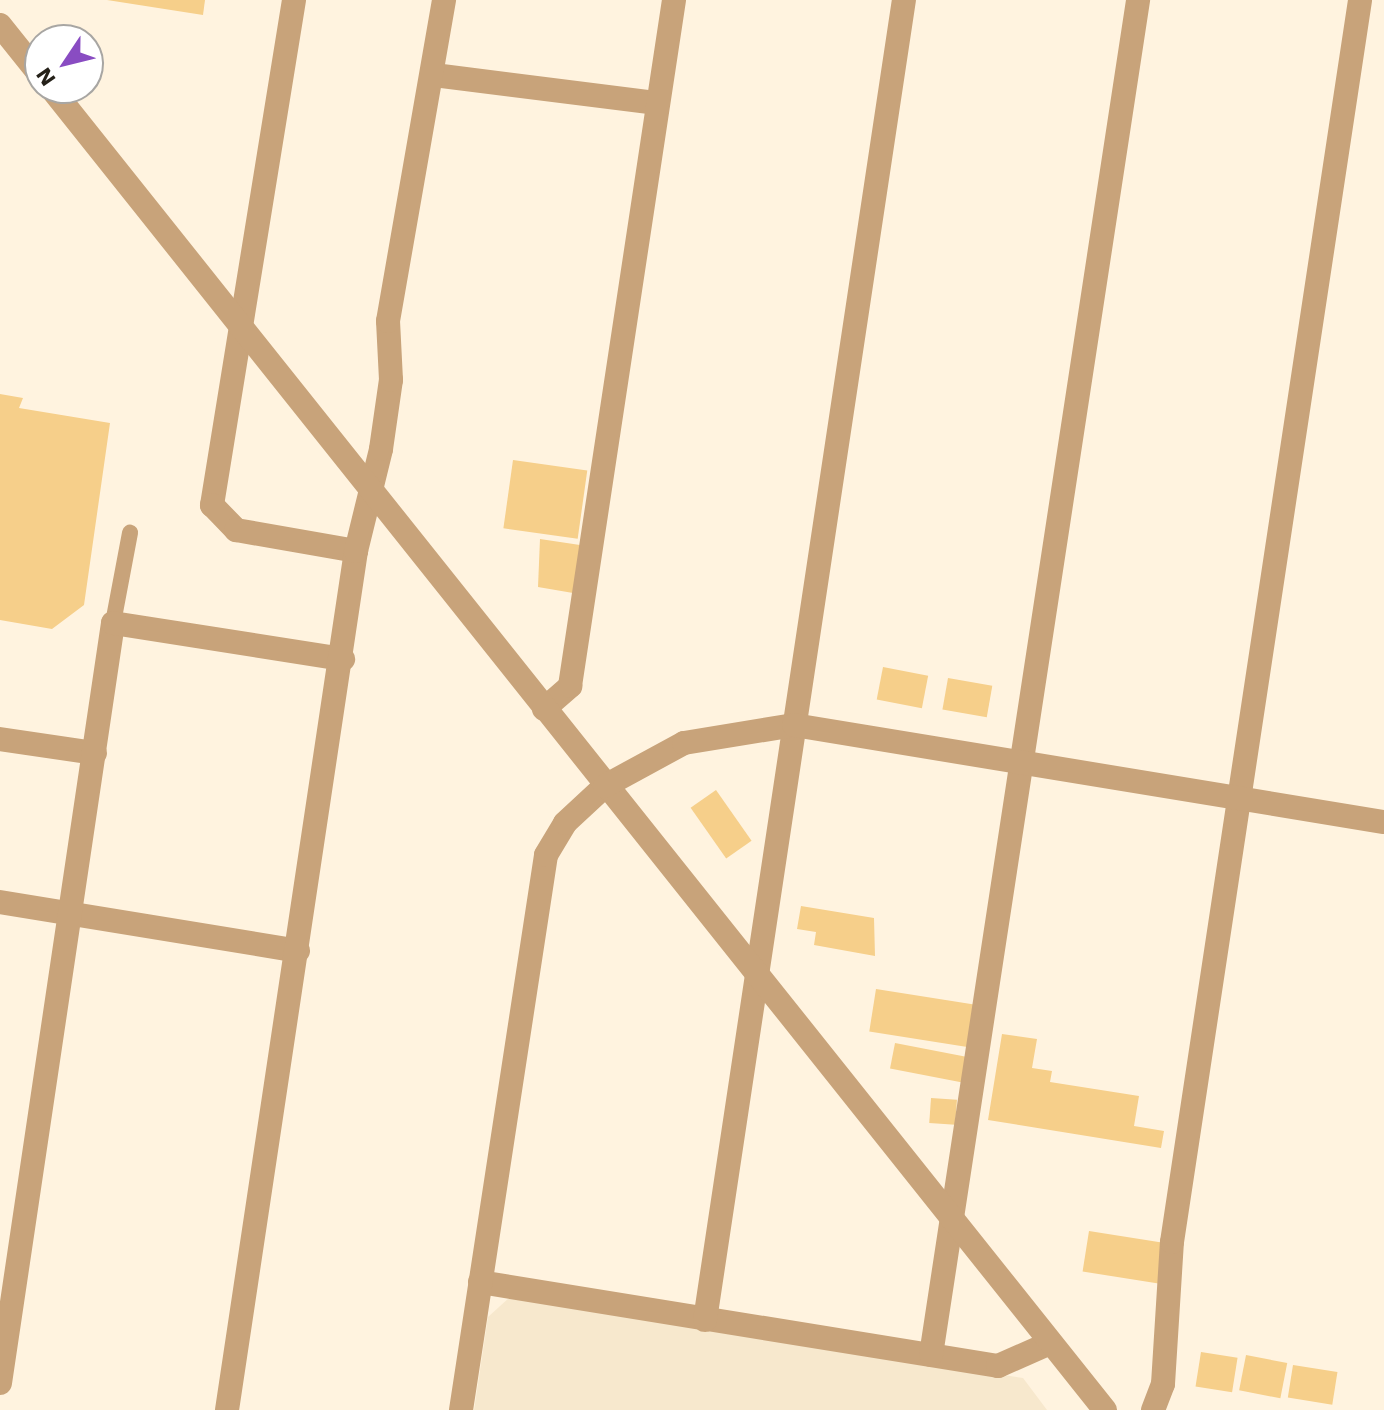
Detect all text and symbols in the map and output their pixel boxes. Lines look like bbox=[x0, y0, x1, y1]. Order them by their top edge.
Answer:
north arrow bbox=[24, 24, 104, 104]
text: N bbox=[31, 63, 60, 91]

